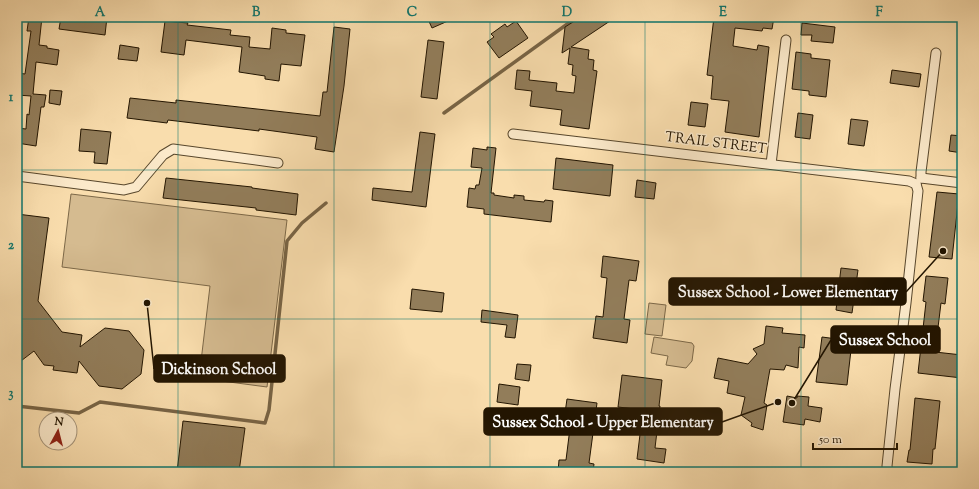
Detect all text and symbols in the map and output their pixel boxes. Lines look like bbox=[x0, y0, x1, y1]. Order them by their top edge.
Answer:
text: A bbox=[95, 4, 106, 22]
text: B bbox=[252, 4, 261, 22]
text: C bbox=[407, 4, 417, 22]
text: D bbox=[562, 4, 572, 22]
text: E bbox=[719, 4, 727, 22]
text: F bbox=[875, 4, 883, 22]
text: 1 bbox=[9, 89, 14, 107]
street label: TRAIL STREET bbox=[664, 128, 768, 160]
text: 2 bbox=[8, 237, 15, 255]
callout: Sussex School - Lower Elementary bbox=[669, 278, 906, 305]
text: Sussex School - Lower Elementary bbox=[678, 283, 899, 304]
callout: Sussex School bbox=[831, 326, 940, 353]
text: Sussex School bbox=[839, 331, 932, 352]
callout: Dickinson School bbox=[154, 355, 285, 382]
text: Dickinson School bbox=[161, 360, 277, 381]
text: 3 bbox=[8, 385, 14, 403]
callout: Sussex School - Upper Elementary bbox=[484, 408, 722, 435]
north arrow bbox=[38, 411, 78, 451]
text: N bbox=[53, 413, 65, 431]
text: Sussex School - Upper Elementary bbox=[492, 413, 714, 434]
scale bar bbox=[813, 425, 897, 451]
text: 50 m bbox=[818, 431, 842, 449]

